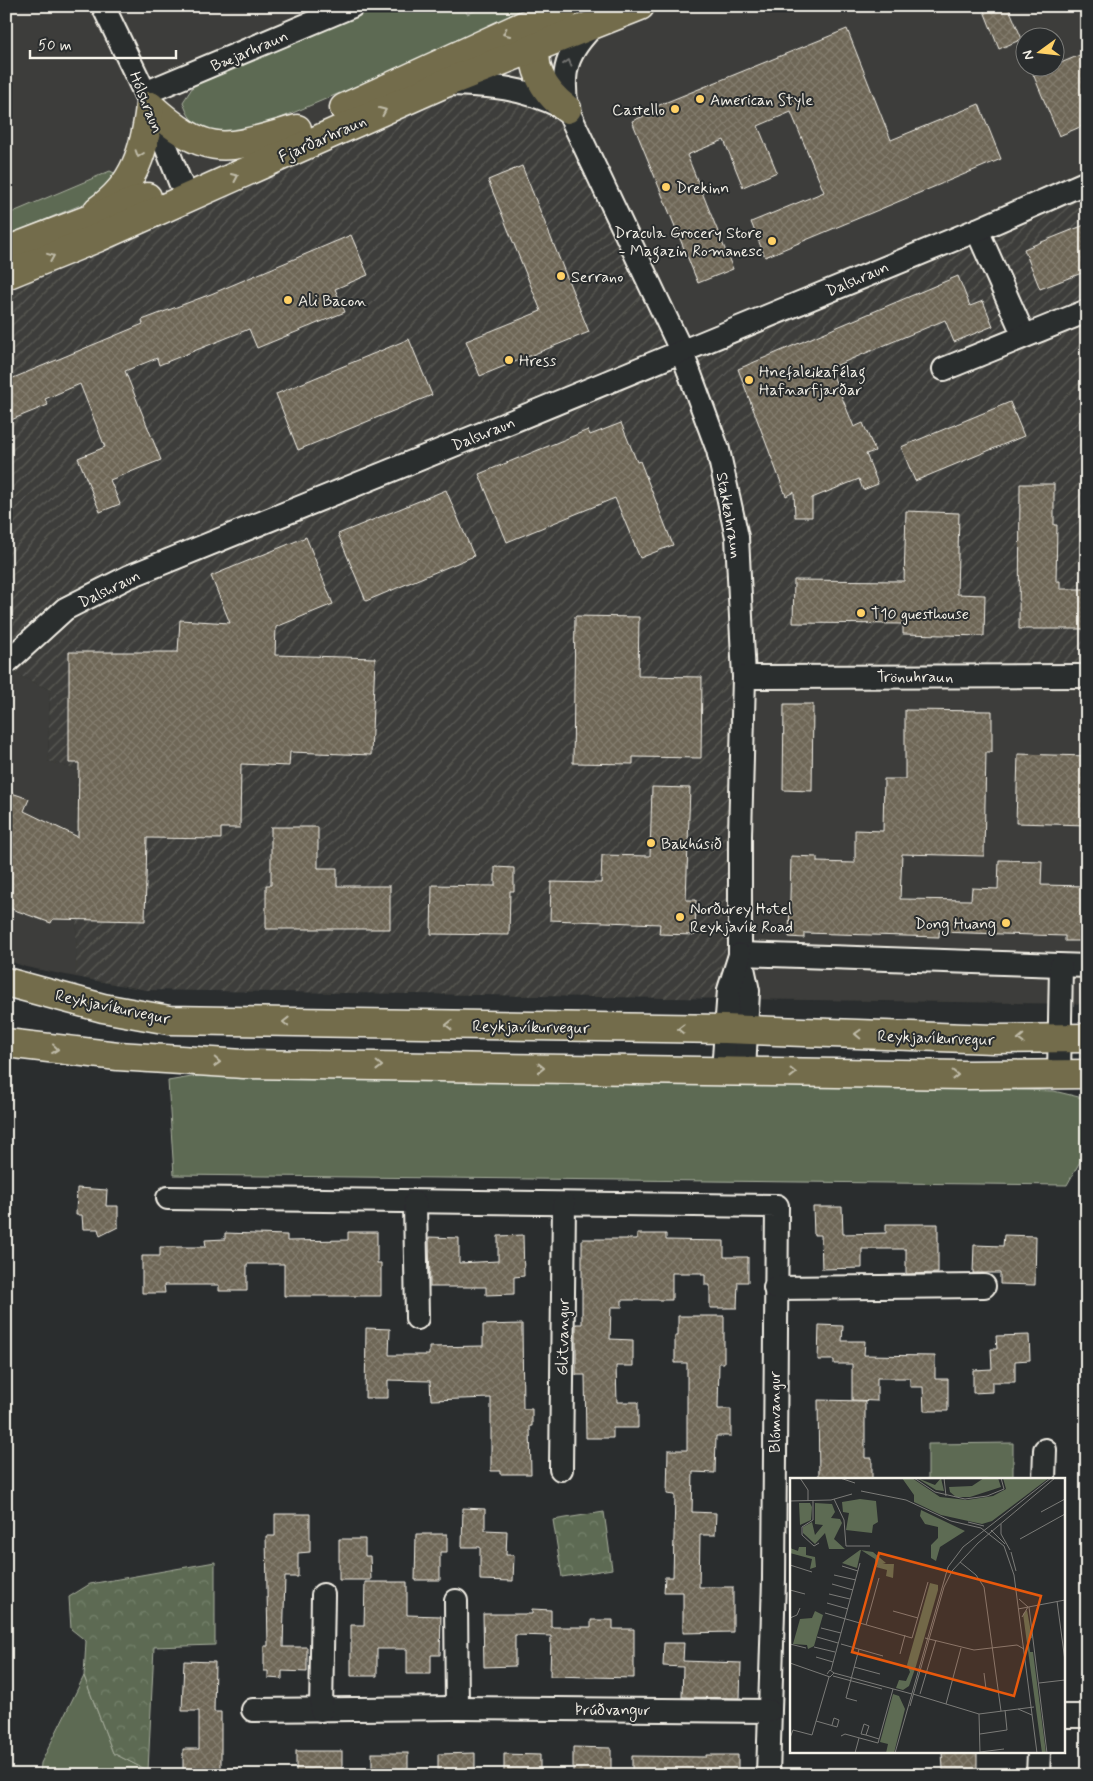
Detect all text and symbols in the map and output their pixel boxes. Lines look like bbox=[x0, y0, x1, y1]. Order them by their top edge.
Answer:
street label: Bæjarhraun bbox=[208, 26, 291, 77]
one-way arrow bbox=[502, 27, 511, 38]
scale bar bbox=[30, 28, 176, 60]
north arrow bbox=[1016, 28, 1066, 78]
text: 50 m bbox=[38, 36, 72, 56]
text: N bbox=[1019, 48, 1038, 62]
one-way arrow bbox=[562, 60, 572, 68]
street label: Hólshraun bbox=[124, 69, 167, 136]
place label: American Style bbox=[710, 90, 813, 111]
marker: American Style bbox=[694, 93, 706, 105]
place label: Castello bbox=[612, 100, 665, 121]
marker: Castello bbox=[669, 103, 681, 115]
one-way arrow bbox=[378, 107, 387, 117]
street label: Fjarðarhraun bbox=[275, 111, 370, 168]
one-way arrow bbox=[135, 149, 145, 157]
one-way arrow bbox=[230, 173, 239, 184]
place label: Drekinn bbox=[676, 178, 729, 199]
marker: Drekinn bbox=[660, 181, 672, 193]
place label: Dracula Grocery Store - Magazin Romanesc bbox=[614, 223, 762, 263]
marker: Dracula Grocery Store - Magazin Romanesc bbox=[766, 235, 778, 247]
one-way arrow bbox=[46, 252, 55, 263]
street label: Dalshraun bbox=[823, 257, 892, 302]
place label: Serrano bbox=[571, 267, 623, 288]
marker: Serrano bbox=[555, 270, 567, 282]
place label: Ali Bacon bbox=[298, 291, 367, 312]
marker: Ali Bacon bbox=[282, 294, 294, 306]
place label: Hress bbox=[519, 351, 556, 372]
marker: Hress bbox=[503, 354, 515, 366]
place label: Hnefaleikafélag Hafnarfjarðar bbox=[759, 362, 866, 401]
marker: Hnefaleikafélag Hafnarfjarðar bbox=[743, 374, 755, 386]
street label: Dalshraun bbox=[449, 412, 518, 457]
street label: Stakkahraun bbox=[711, 471, 746, 560]
street label: Dalshraun bbox=[75, 565, 144, 613]
place label: T10 guesthouse bbox=[871, 604, 969, 625]
marker: T10 guesthouse bbox=[855, 607, 867, 619]
street label: Trönuhraun bbox=[877, 667, 953, 688]
place label: Bakhúsið bbox=[661, 834, 722, 855]
marker: Bakhúsið bbox=[645, 837, 657, 849]
place label: Norðurey Hotel Reykjavík Road bbox=[690, 899, 793, 938]
marker: Norðurey Hotel Reykjavík Road bbox=[674, 911, 686, 923]
place label: Dong Huang bbox=[915, 914, 996, 936]
marker: Dong Huang bbox=[1000, 917, 1012, 929]
street label: Reykjavíkurvegur bbox=[53, 985, 173, 1030]
street label: Reykjavíkurvegur bbox=[472, 1016, 590, 1039]
one-way arrow bbox=[282, 1017, 290, 1028]
one-way arrow bbox=[445, 1020, 452, 1030]
one-way arrow bbox=[677, 1023, 685, 1034]
street label: Reykjavíkurvegur bbox=[877, 1026, 995, 1051]
one-way arrow bbox=[854, 1028, 862, 1039]
one-way arrow bbox=[1016, 1033, 1024, 1044]
one-way arrow bbox=[51, 1043, 59, 1054]
one-way arrow bbox=[213, 1057, 221, 1068]
one-way arrow bbox=[376, 1061, 383, 1071]
one-way arrow bbox=[538, 1063, 546, 1074]
one-way arrow bbox=[789, 1067, 797, 1078]
one-way arrow bbox=[952, 1070, 960, 1080]
street label: Glitvangur bbox=[552, 1298, 575, 1376]
street label: Blómvangur bbox=[765, 1371, 786, 1453]
inset map bbox=[790, 1478, 1066, 1754]
street label: Þrúðvangur bbox=[576, 1700, 651, 1722]

